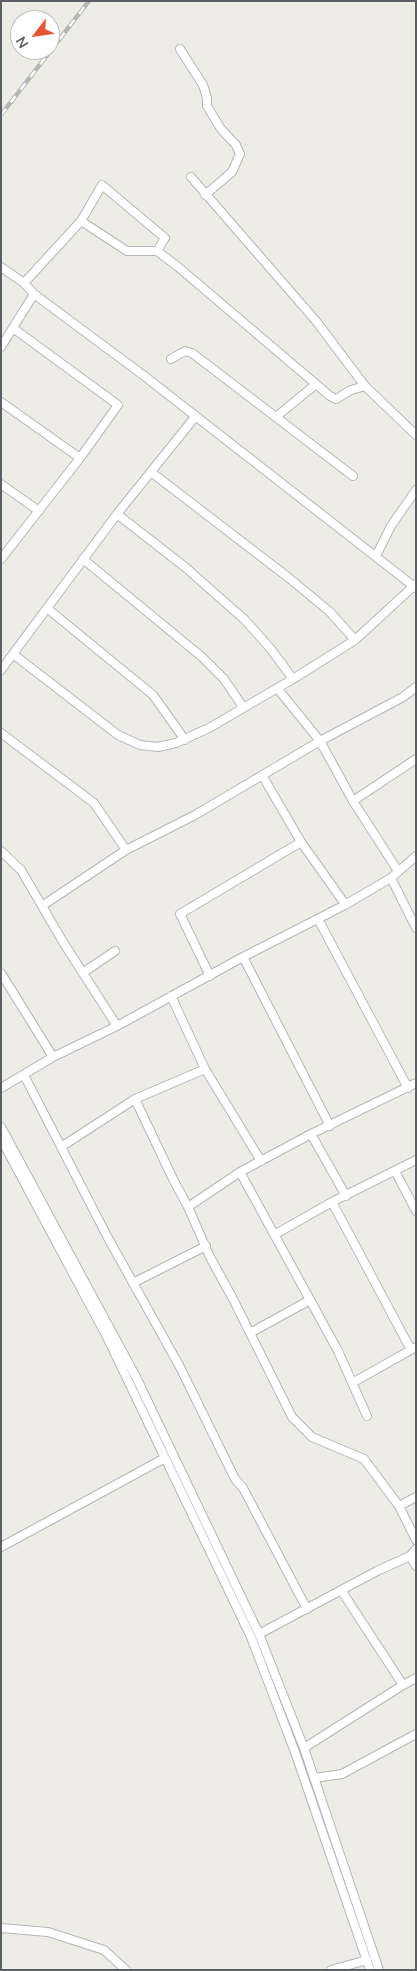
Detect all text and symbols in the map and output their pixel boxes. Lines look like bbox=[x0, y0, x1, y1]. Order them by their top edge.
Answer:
north arrow bbox=[10, 10, 60, 60]
text: N bbox=[12, 33, 33, 52]

